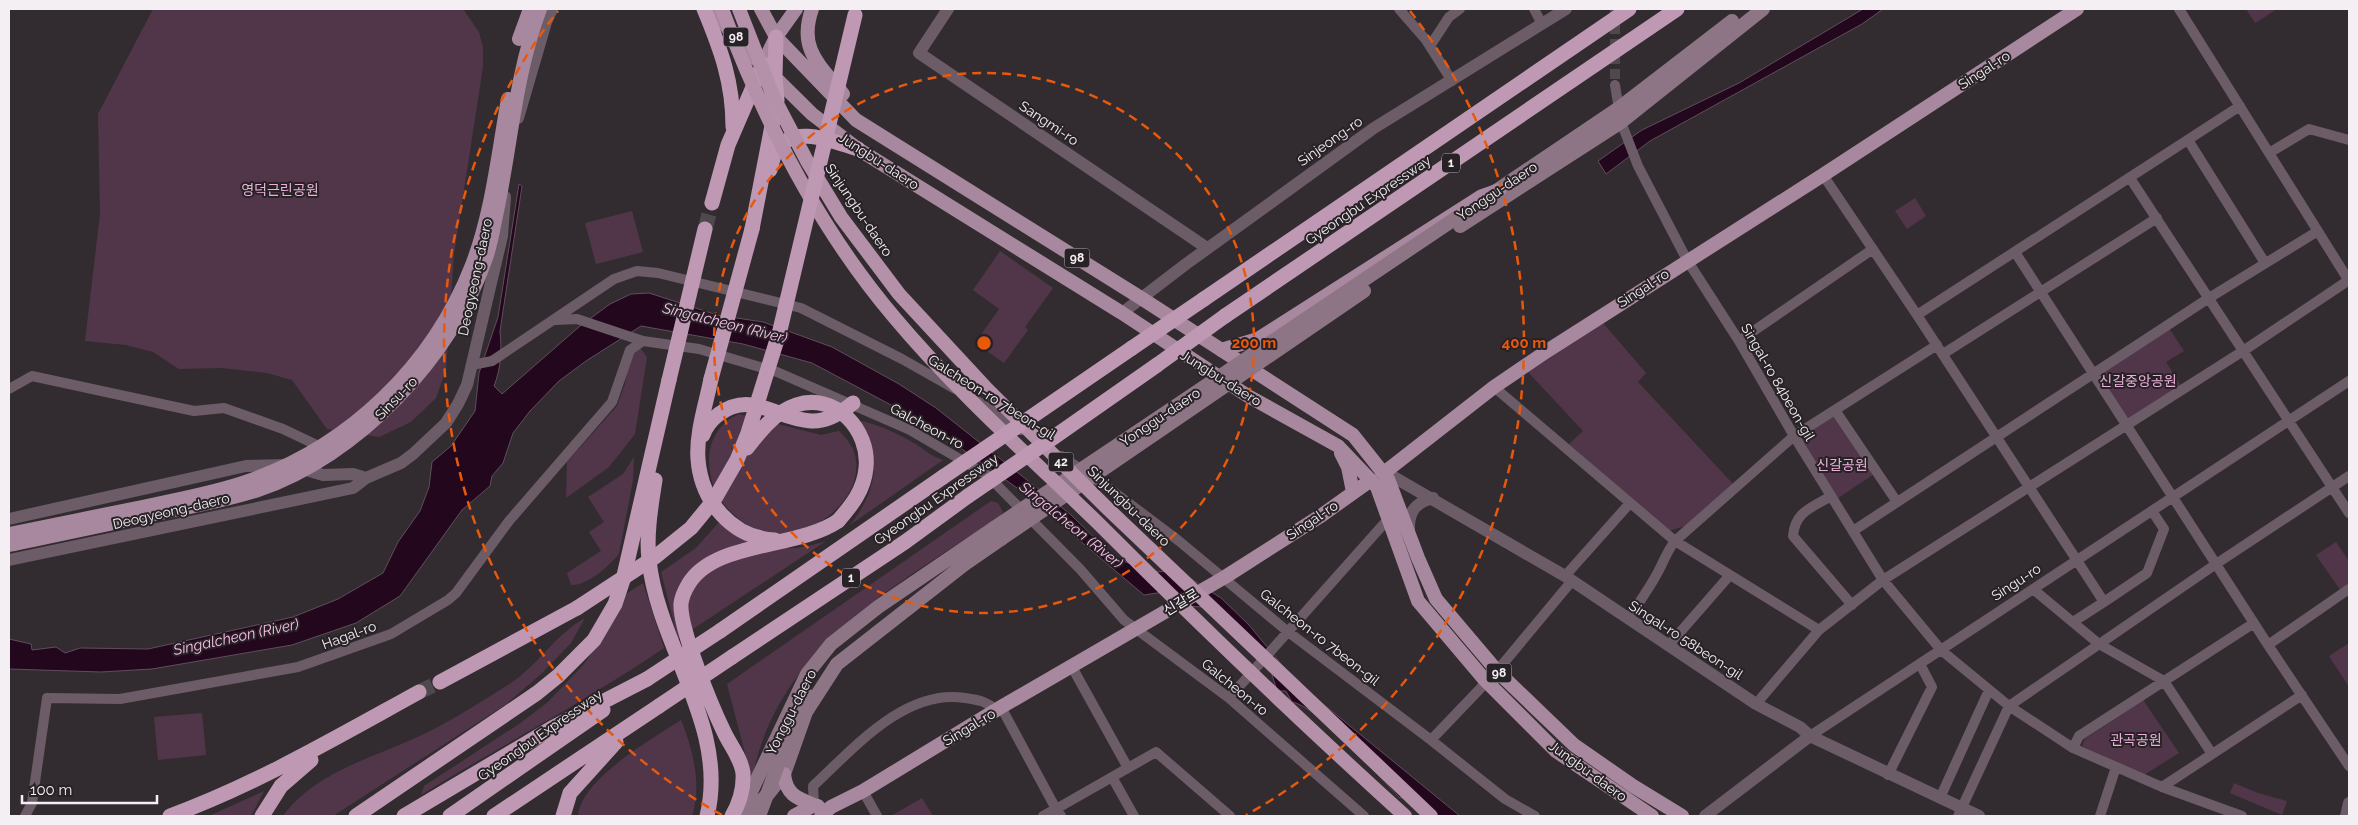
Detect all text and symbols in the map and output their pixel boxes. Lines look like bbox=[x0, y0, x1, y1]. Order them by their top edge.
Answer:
road number: 98 bbox=[724, 28, 748, 46]
street label: Singal-ro bbox=[1955, 47, 2013, 93]
street label: Sangmi-ro bbox=[1016, 97, 1082, 149]
street label: Sinjeong-ro bbox=[1295, 113, 1365, 169]
street label: Jungbu-daero bbox=[836, 129, 922, 193]
street label: Gyeongbu Expressway bbox=[1302, 152, 1434, 248]
road number: 1 bbox=[1442, 154, 1460, 172]
street label: Yonggu-daero bbox=[1454, 158, 1540, 224]
street label: Sinjungbu-daero bbox=[822, 161, 896, 259]
park label: 영덕근린공원 bbox=[241, 182, 319, 198]
street label: Deogyeong-daero bbox=[455, 217, 495, 337]
road number: 98 bbox=[1064, 248, 1090, 268]
street label: Singal-ro bbox=[1614, 265, 1672, 311]
water label: Singalcheon (River) bbox=[660, 299, 789, 347]
street label: Singal-ro 84beon-gil bbox=[1738, 321, 1818, 444]
centre of rings bbox=[975, 334, 993, 352]
text: 200 m bbox=[1232, 334, 1276, 352]
text: 400 m bbox=[1502, 334, 1546, 352]
street label: Jungbu-daero bbox=[1178, 347, 1264, 409]
street label: Galcheon-ro 7beon-gil bbox=[925, 351, 1059, 443]
street label: Sinsu-ro bbox=[372, 373, 420, 423]
park label: 신갈중앙공원 bbox=[2099, 373, 2177, 389]
street label: Yonggu-daero bbox=[1117, 384, 1203, 450]
street label: Galcheon-ro bbox=[887, 400, 967, 452]
street label: Gyeongbu Expressway bbox=[871, 450, 1001, 548]
road number: 42 bbox=[1048, 452, 1074, 472]
park label: 신갈공원 bbox=[1816, 457, 1868, 473]
street label: Sinjungbu-daero bbox=[1084, 463, 1174, 549]
water label: Singalcheon (River) bbox=[1015, 477, 1126, 572]
street label: Deogyeong-daero bbox=[111, 490, 231, 532]
street label: Singal-ro bbox=[1283, 497, 1341, 543]
street label: Singu-ro bbox=[1988, 560, 2044, 604]
road number: 1 bbox=[842, 568, 860, 588]
street label: 신갈로 bbox=[1160, 585, 1202, 619]
street label: Galcheon-ro 7beon-gil bbox=[1257, 586, 1383, 689]
street label: Singal-ro 58beon-gil bbox=[1626, 597, 1746, 683]
water label: Singalcheon (River) bbox=[171, 615, 300, 659]
street label: Hagal-ro bbox=[320, 618, 378, 652]
street label: Galcheon-ro bbox=[1199, 655, 1271, 719]
road number: 98 bbox=[1486, 664, 1512, 682]
street label: Yonggu-daero bbox=[763, 667, 819, 757]
street label: Gyeongbu Expressway bbox=[475, 686, 605, 784]
street label: Singal-ro bbox=[940, 705, 998, 749]
park label: 관곡공원 bbox=[2110, 732, 2162, 748]
street label: Jungbu-daero bbox=[1546, 737, 1630, 805]
scale bar bbox=[22, 772, 158, 804]
text: 100 m bbox=[30, 781, 72, 799]

